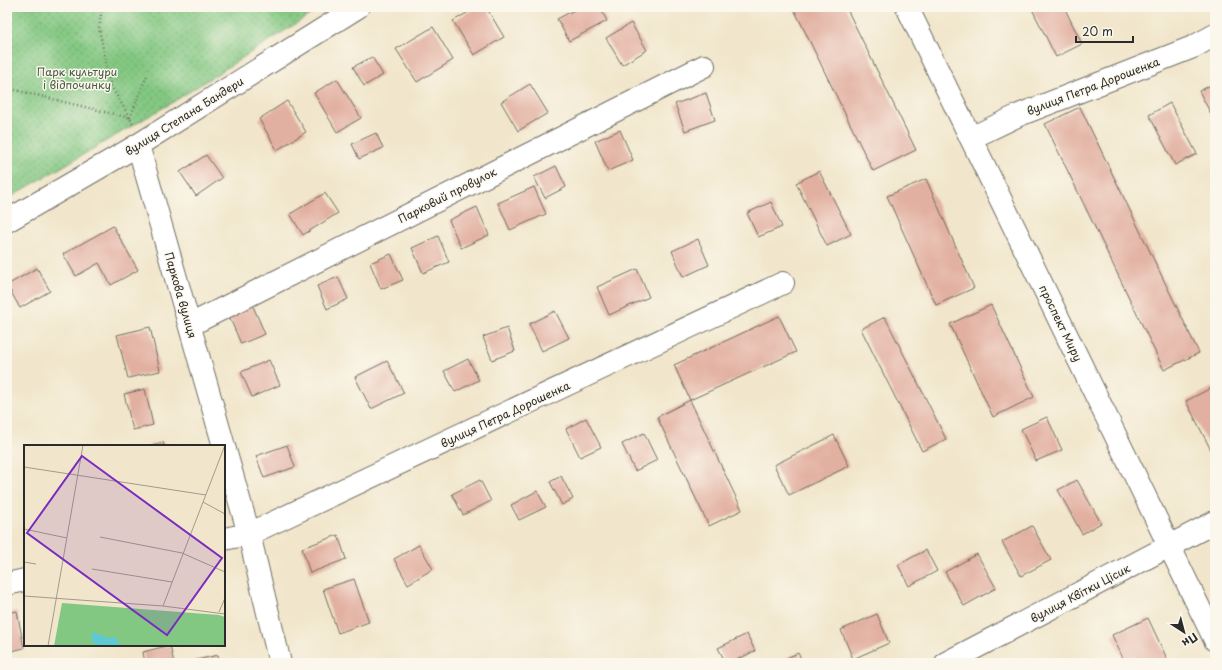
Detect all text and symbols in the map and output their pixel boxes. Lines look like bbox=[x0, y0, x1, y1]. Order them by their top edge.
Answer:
scale bar bbox=[1076, 18, 1133, 44]
text: 20 m bbox=[1082, 22, 1113, 40]
street label: вулиця Петра Дорошенка bbox=[1024, 53, 1162, 119]
park label: Парк культури і відпочинку bbox=[37, 63, 117, 93]
street label: вулиця Степана Бандери bbox=[121, 72, 247, 160]
street label: Парковий провулок bbox=[395, 163, 499, 227]
street label: Паркова вулиця bbox=[161, 250, 201, 340]
street label: проспект Миру bbox=[1035, 282, 1087, 364]
street label: вулиця Петра Дорошенка bbox=[437, 376, 573, 452]
inset map bbox=[24, 445, 225, 646]
street label: вулиця Квітки Цісик bbox=[1027, 559, 1133, 626]
north arrow bbox=[1164, 612, 1204, 652]
text: Пн bbox=[1179, 629, 1202, 652]

